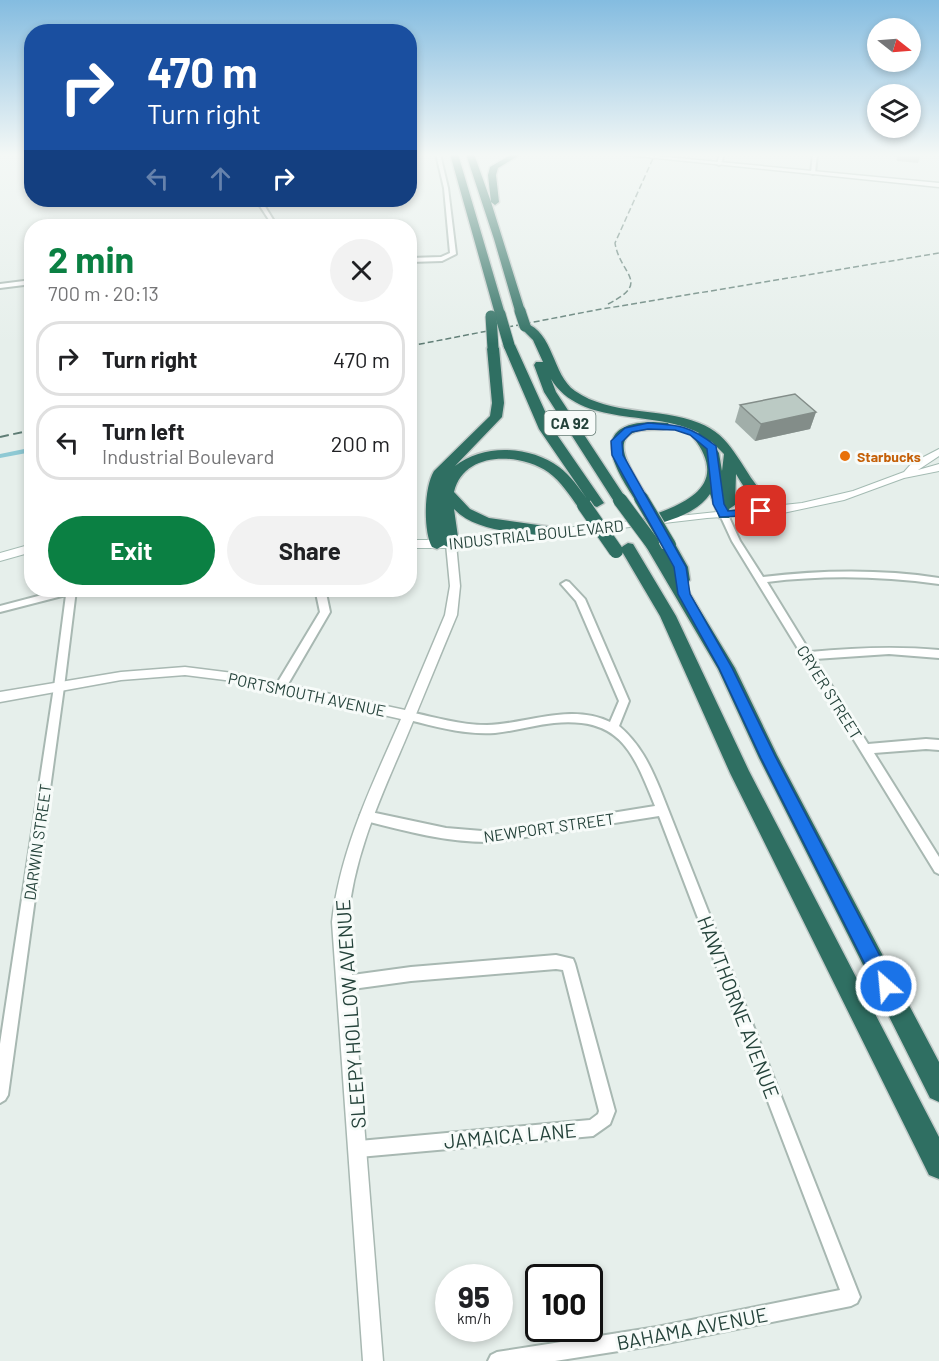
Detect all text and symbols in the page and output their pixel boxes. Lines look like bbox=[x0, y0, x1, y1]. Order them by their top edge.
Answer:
north arrow bbox=[867, 18, 921, 72]
map controls bbox=[867, 18, 921, 138]
text: 470 m bbox=[147, 46, 258, 96]
icon: right bbox=[48, 48, 126, 126]
button: layers bbox=[867, 84, 921, 138]
text: Turn right bbox=[147, 97, 261, 129]
icon: left bbox=[141, 162, 174, 195]
icon: ahead bbox=[204, 162, 237, 195]
icon: right bbox=[267, 162, 300, 195]
text: 2 min bbox=[48, 237, 134, 280]
button: close bbox=[330, 239, 393, 302]
text: 700 m · 20:13 bbox=[48, 281, 159, 305]
icon: right bbox=[51, 342, 84, 375]
text: Turn right bbox=[102, 346, 197, 372]
text: 470 m bbox=[333, 346, 390, 372]
road number: CA 92 bbox=[544, 411, 596, 435]
text: Turn left bbox=[102, 418, 185, 444]
icon: left bbox=[51, 426, 84, 459]
text: 200 m bbox=[331, 430, 390, 456]
text: Industrial Boulevard bbox=[102, 444, 274, 468]
place label: Starbucks bbox=[857, 448, 921, 465]
marker: Starbucks bbox=[838, 449, 852, 463]
pin bbox=[735, 485, 786, 536]
icon: arrive bbox=[744, 494, 777, 527]
street label: INDUSTRIAL BOULEVARD bbox=[448, 515, 624, 553]
button: Exit bbox=[48, 516, 215, 585]
button: Share bbox=[227, 516, 393, 585]
street label: CRYER STREET bbox=[794, 642, 866, 742]
street label: PORTSMOUTH AVENUE bbox=[226, 668, 388, 720]
street label: DARWIN STREET bbox=[19, 783, 55, 901]
street label: NEWPORT STREET bbox=[482, 808, 616, 846]
street label: SLEEPY HOLLOW AVENUE bbox=[330, 899, 370, 1129]
street label: HAWTHORNE AVENUE bbox=[693, 912, 785, 1102]
position arrow bbox=[854, 954, 918, 1018]
street label: JAMAICA LANE bbox=[443, 1117, 577, 1153]
speed limit sign: 100 bbox=[525, 1264, 603, 1342]
text: 95 bbox=[458, 1278, 490, 1314]
street label: BAHAMA AVENUE bbox=[614, 1302, 770, 1354]
text: km/h bbox=[457, 1309, 491, 1327]

